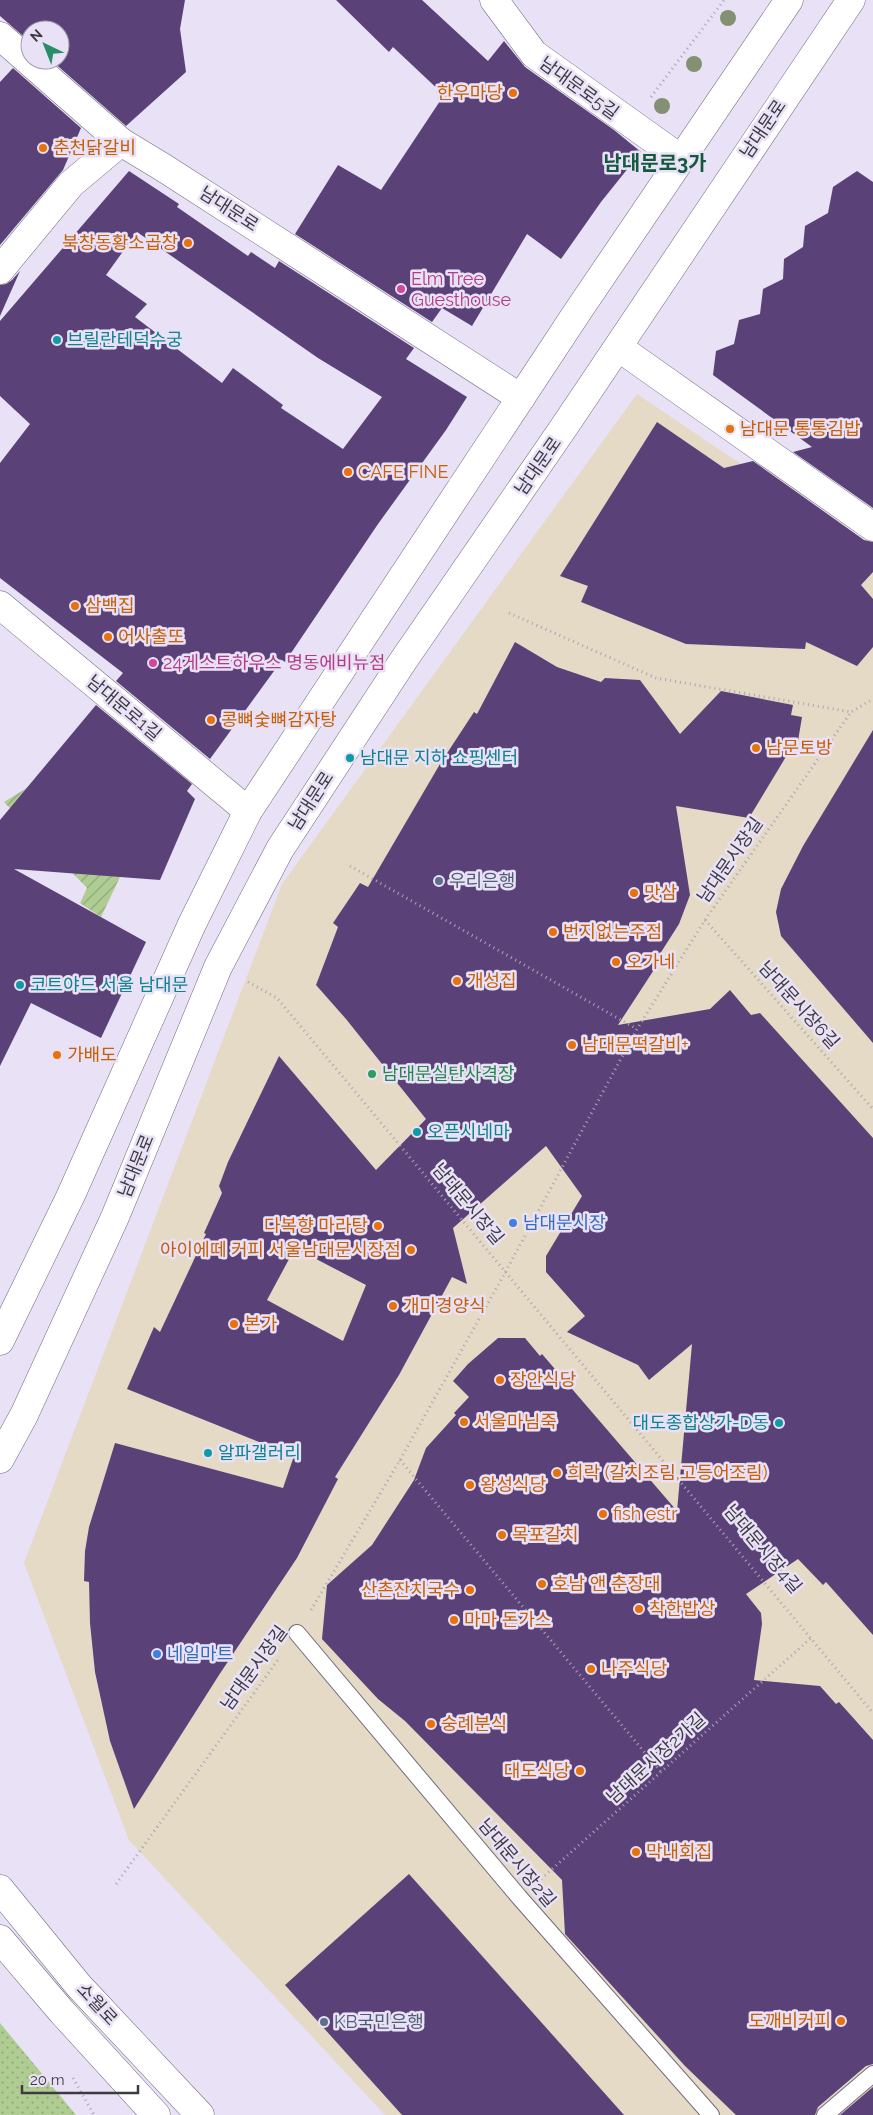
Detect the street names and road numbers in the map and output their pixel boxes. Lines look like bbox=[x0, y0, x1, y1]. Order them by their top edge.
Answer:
street label: 남대문로5길 bbox=[536, 52, 623, 123]
street label: 남대문로 bbox=[735, 95, 790, 162]
street label: 남대문로 bbox=[196, 182, 263, 235]
street label: 남대문로 bbox=[510, 433, 565, 499]
street label: 남대문로1길 bbox=[83, 670, 166, 745]
street label: 남대문로 bbox=[284, 767, 337, 834]
street label: 남대문시장길 bbox=[692, 813, 767, 906]
street label: 남대문시장6길 bbox=[755, 957, 844, 1053]
street label: 남대문로 bbox=[113, 1131, 158, 1200]
street label: 남대문시장길 bbox=[428, 1159, 508, 1248]
street label: 남대문시장4길 bbox=[720, 1500, 807, 1597]
street label: 남대문시장길 bbox=[216, 1621, 291, 1714]
street label: 남대문시장2가길 bbox=[602, 1708, 709, 1807]
street label: 남대문시장2길 bbox=[474, 1814, 560, 1911]
street label: 소월로 bbox=[73, 1978, 122, 2029]

